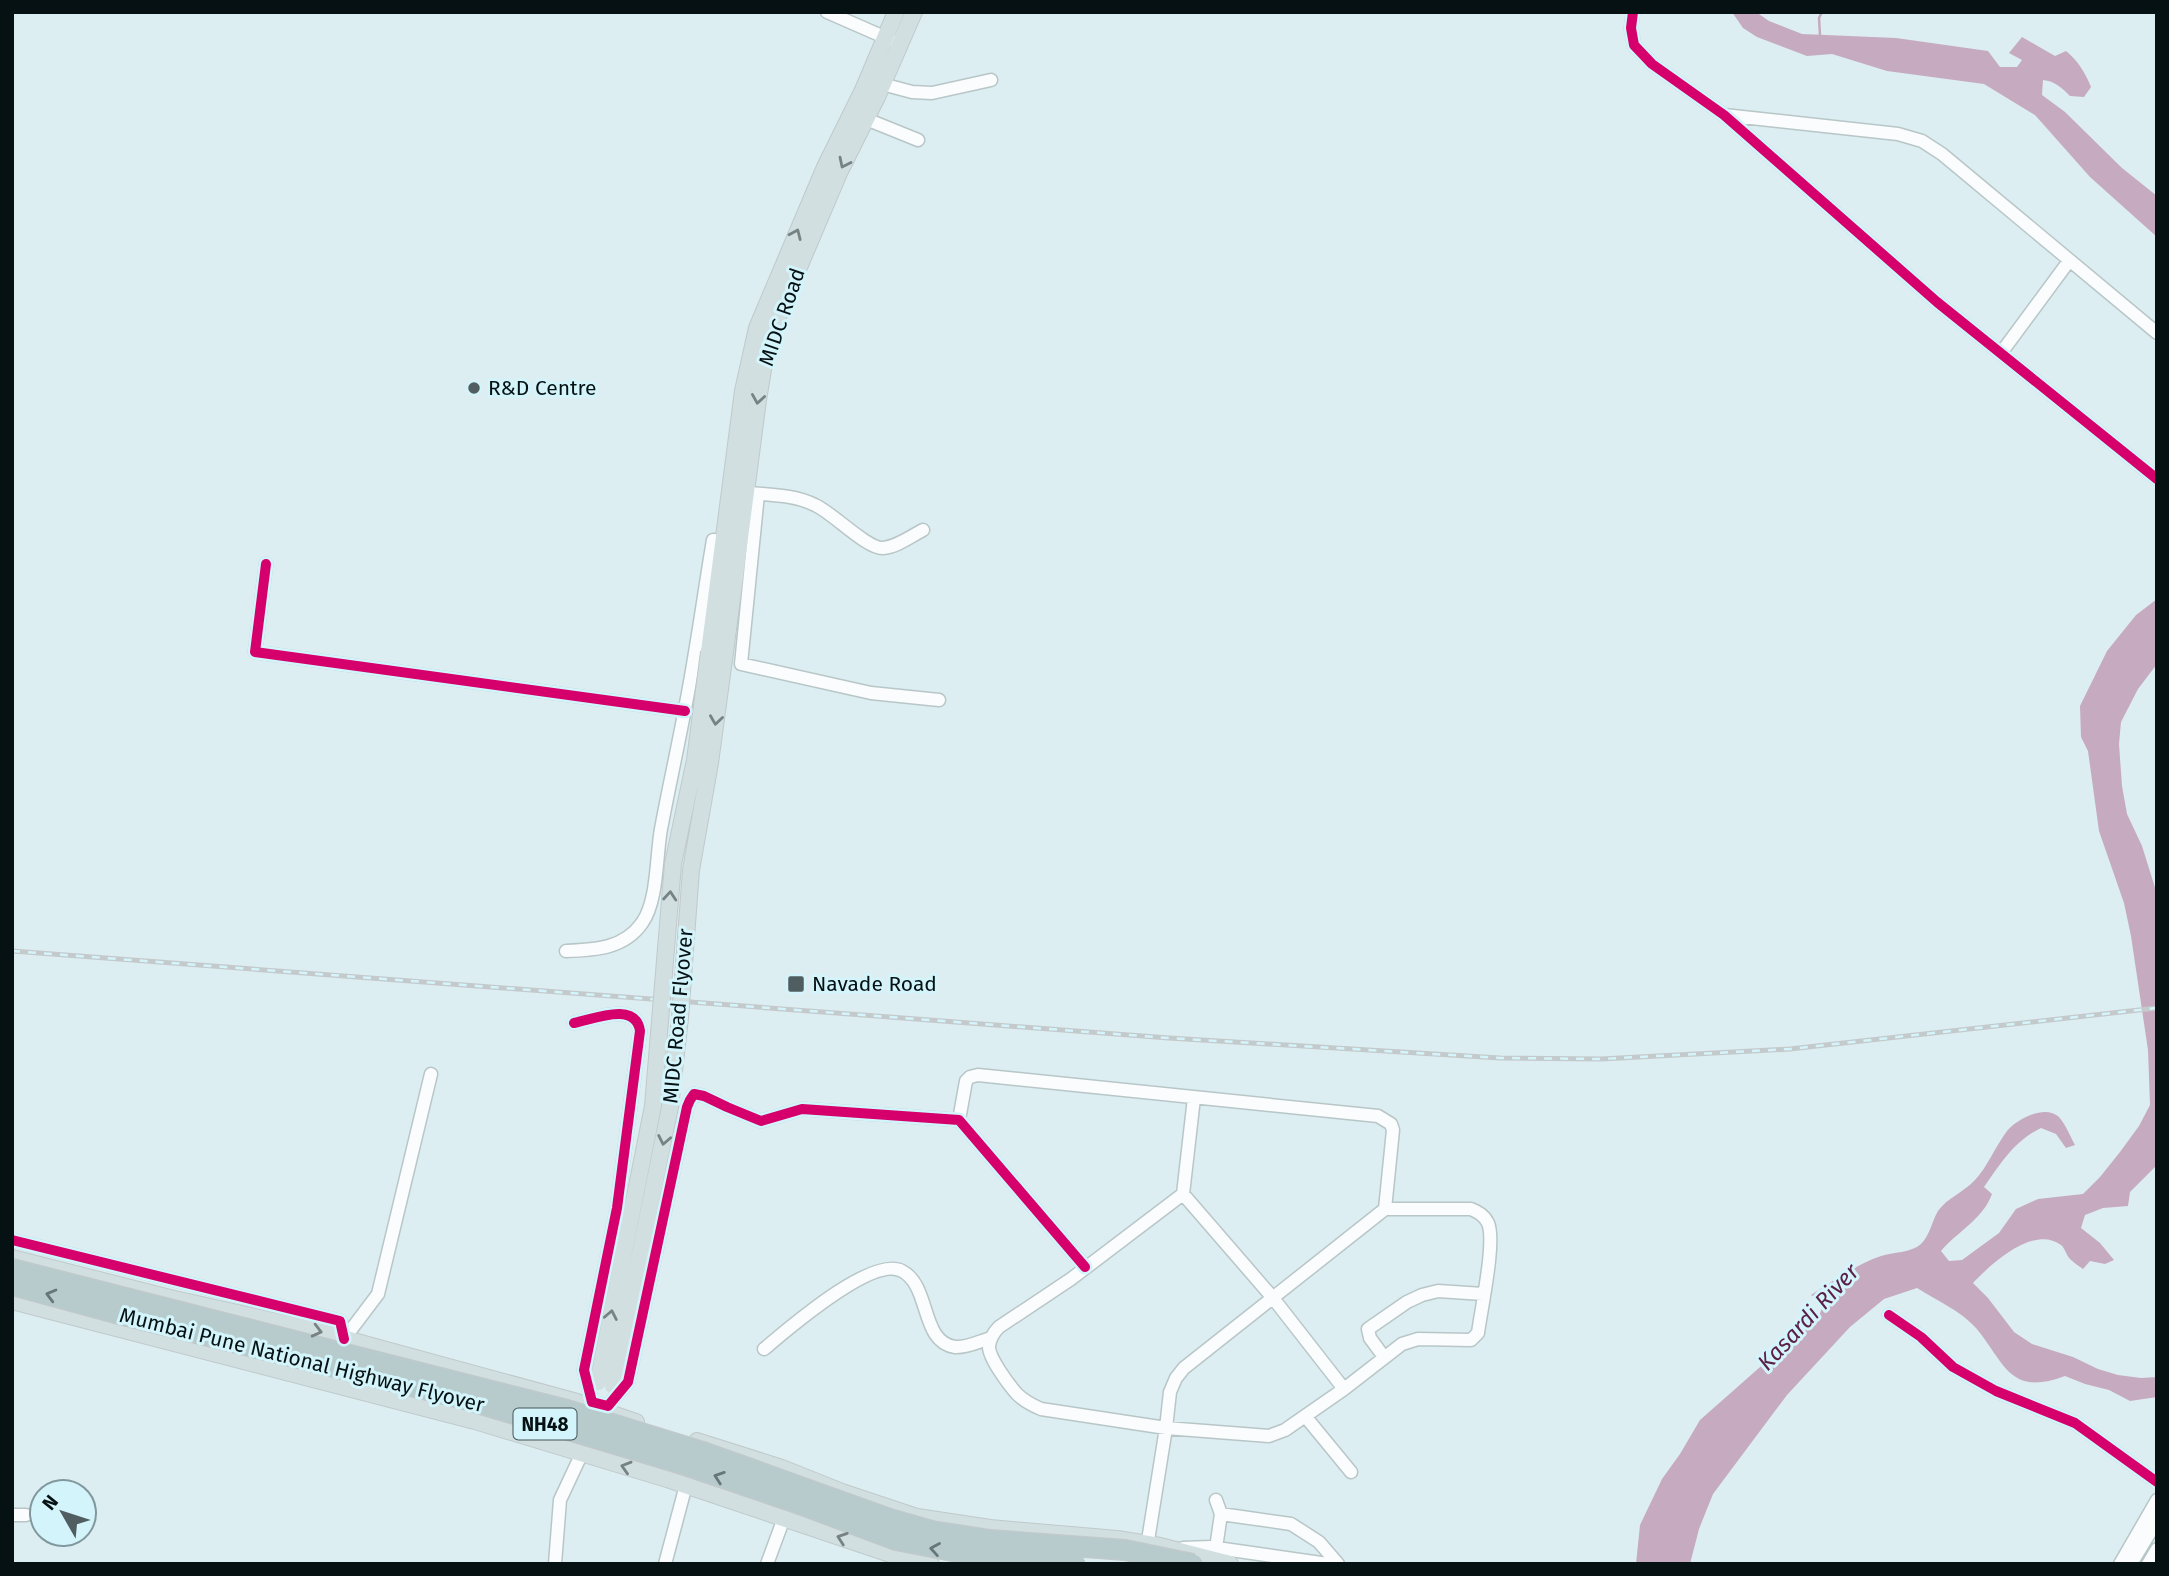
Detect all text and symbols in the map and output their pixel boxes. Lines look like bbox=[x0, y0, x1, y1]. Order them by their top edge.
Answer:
one-way arrow bbox=[839, 156, 853, 168]
one-way arrow bbox=[788, 229, 802, 241]
street label: MIDC Road bbox=[753, 265, 811, 369]
place label: R&D Centre bbox=[488, 375, 597, 401]
marker: R&D Centre bbox=[466, 380, 482, 396]
one-way arrow bbox=[751, 393, 766, 405]
one-way arrow bbox=[708, 714, 723, 726]
one-way arrow bbox=[662, 891, 677, 902]
street label: MIDC Road Flyover bbox=[657, 927, 699, 1105]
place label: Navade Road bbox=[812, 971, 937, 997]
marker: Navade Road bbox=[786, 974, 806, 994]
one-way arrow bbox=[657, 1134, 672, 1146]
water label: Kasardi River bbox=[1751, 1257, 1865, 1376]
one-way arrow bbox=[45, 1289, 57, 1304]
street label: Mumbai Pune National Highway Flyover bbox=[117, 1302, 487, 1418]
one-way arrow bbox=[603, 1309, 618, 1321]
one-way arrow bbox=[311, 1323, 323, 1337]
road number: NH48 bbox=[514, 1408, 576, 1440]
one-way arrow bbox=[620, 1460, 632, 1475]
one-way arrow bbox=[714, 1471, 726, 1485]
north arrow bbox=[28, 1478, 98, 1548]
text: N bbox=[37, 1490, 63, 1515]
one-way arrow bbox=[836, 1532, 848, 1546]
one-way arrow bbox=[929, 1542, 941, 1557]

